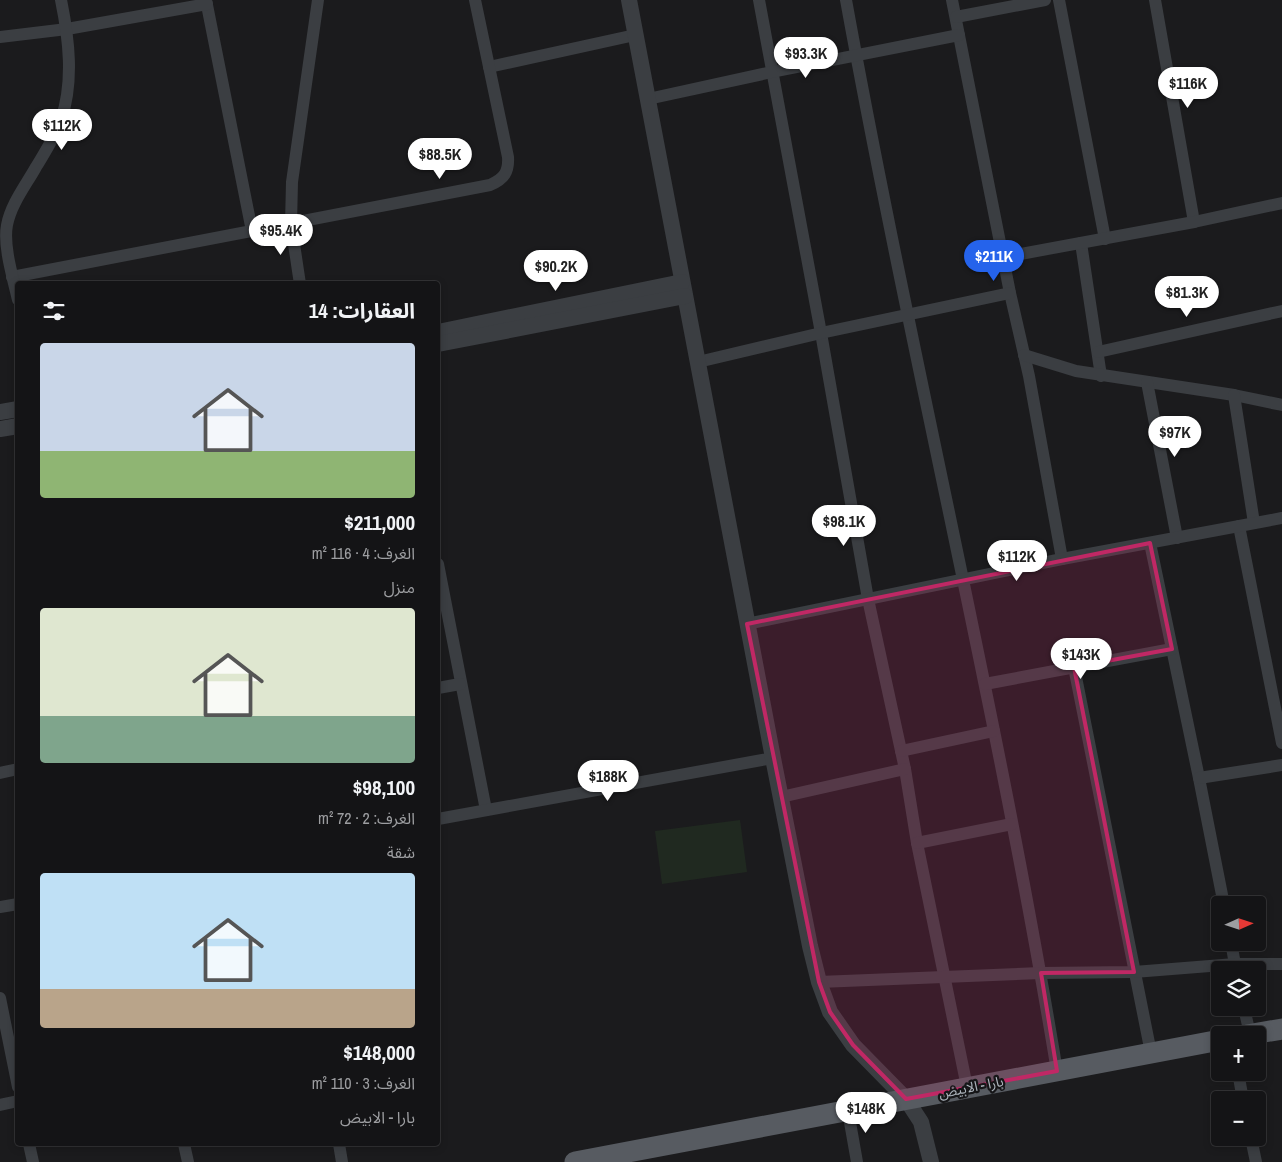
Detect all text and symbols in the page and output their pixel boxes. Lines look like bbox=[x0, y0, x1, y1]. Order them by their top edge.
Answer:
pin: $93.3K bbox=[765, 36, 847, 79]
text: $93.3K bbox=[785, 42, 827, 64]
pin: $116K bbox=[1153, 66, 1223, 109]
text: $116K bbox=[1169, 72, 1207, 94]
pin: $112K bbox=[27, 108, 97, 151]
text: $112K bbox=[43, 114, 81, 136]
pin: $88.5K bbox=[399, 138, 481, 180]
text: $88.5K bbox=[419, 143, 461, 165]
pin: $95.4K bbox=[240, 214, 322, 256]
text: $95.4K bbox=[260, 219, 302, 241]
pin: $211K bbox=[959, 240, 1029, 282]
text: $211K bbox=[975, 245, 1013, 267]
pin: $90.2K bbox=[515, 250, 597, 292]
text: $90.2K bbox=[535, 255, 577, 277]
pin: $81.3K bbox=[1146, 276, 1228, 318]
text: $81.3K bbox=[1166, 281, 1208, 303]
text: العقارات: 14 bbox=[309, 296, 415, 325]
icon: filters bbox=[40, 297, 68, 325]
icon: home bbox=[183, 375, 273, 465]
pin: $97K bbox=[1145, 416, 1205, 458]
text: $97K bbox=[1159, 421, 1191, 443]
pin: $98.1K bbox=[803, 504, 885, 547]
text: $211,000 bbox=[344, 508, 415, 537]
text: $98.1K bbox=[823, 510, 865, 532]
pin: $112K bbox=[982, 540, 1052, 582]
text: الغرف: 4 · 116 m² bbox=[312, 542, 415, 564]
text: $112K bbox=[998, 545, 1036, 567]
text: منزل bbox=[384, 576, 415, 598]
pin: $143K bbox=[1046, 638, 1116, 680]
icon: home bbox=[183, 640, 273, 730]
text: $143K bbox=[1062, 643, 1100, 665]
pin: $188K bbox=[573, 760, 643, 802]
text: $188K bbox=[589, 765, 627, 787]
text: $98,100 bbox=[353, 773, 415, 802]
text: الغرف: 2 · 72 m² bbox=[318, 807, 415, 829]
text: شقة bbox=[387, 841, 415, 863]
north arrow bbox=[1211, 896, 1266, 951]
map controls bbox=[1211, 896, 1266, 1146]
icon: home bbox=[183, 905, 273, 995]
button: layers bbox=[1211, 961, 1266, 1016]
button: + bbox=[1211, 1026, 1266, 1081]
text: $148,000 bbox=[343, 1038, 415, 1067]
text: الغرف: 3 · 110 m² bbox=[312, 1072, 415, 1094]
street label: بارا - الابيض bbox=[937, 1072, 1005, 1102]
button: − bbox=[1211, 1091, 1266, 1146]
pin: $148K bbox=[831, 1092, 901, 1134]
text: $148K bbox=[847, 1097, 885, 1119]
text: بارا - الابيض bbox=[340, 1106, 415, 1128]

